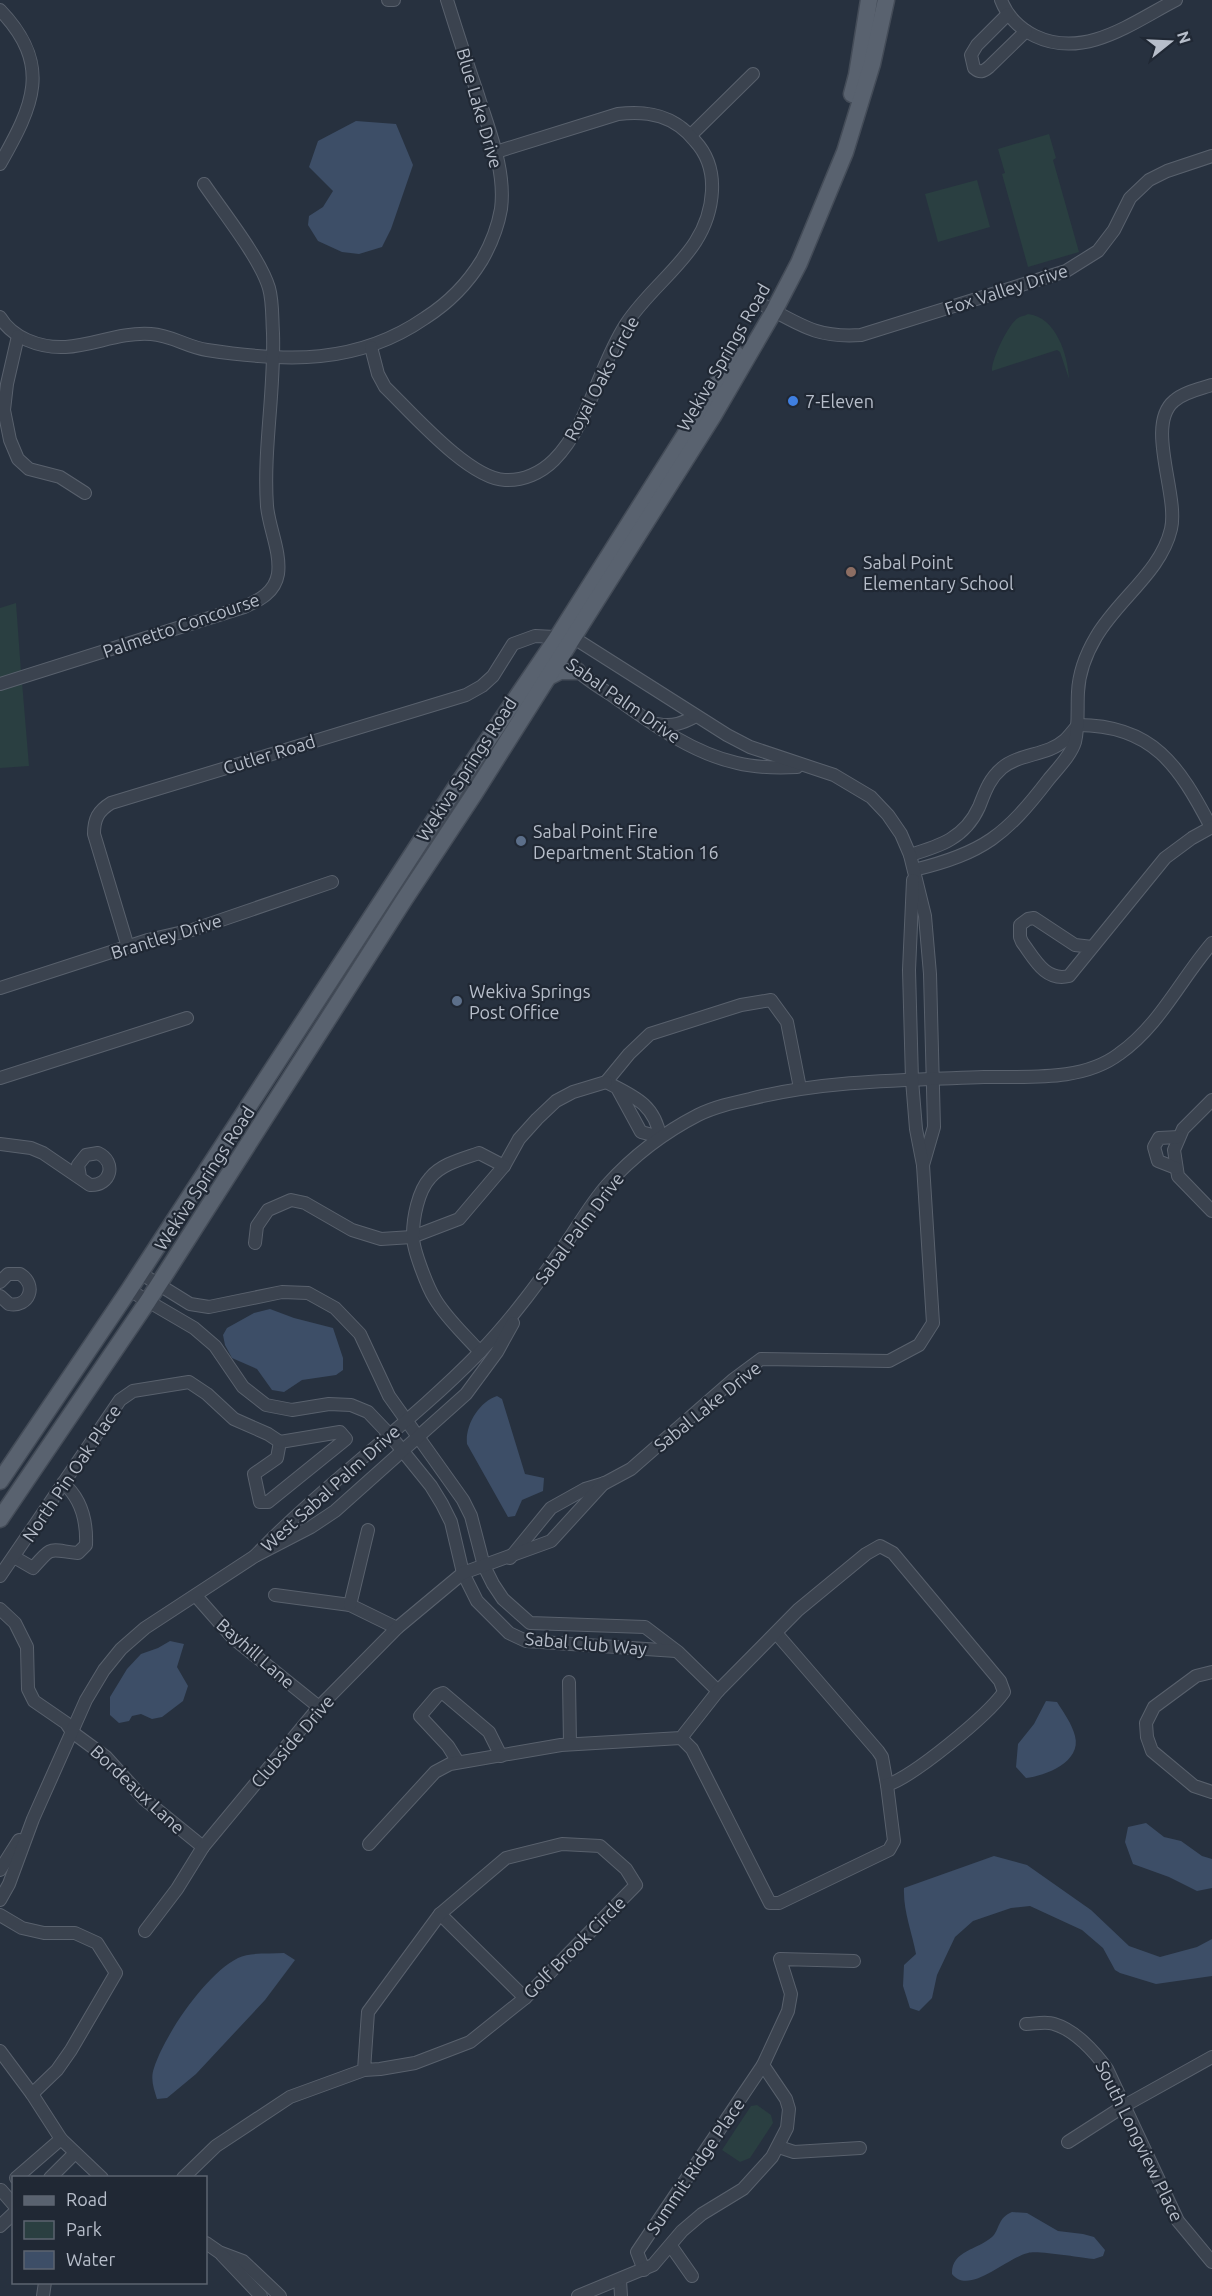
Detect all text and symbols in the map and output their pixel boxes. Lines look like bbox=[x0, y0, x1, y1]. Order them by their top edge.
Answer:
north arrow bbox=[1140, 12, 1200, 72]
text: N bbox=[1174, 29, 1195, 46]
street label: Blue Lake Drive bbox=[453, 45, 507, 171]
street label: Fox Valley Drive bbox=[942, 260, 1070, 318]
street label: Wekiva Springs Road bbox=[673, 280, 773, 434]
street label: Royal Oaks Circle bbox=[560, 312, 642, 444]
place label: 7-Eleven bbox=[805, 391, 874, 411]
marker: 7-Eleven bbox=[786, 394, 800, 408]
place label: Sabal Point Elementary School bbox=[863, 552, 1014, 593]
marker: Sabal Point Elementary School bbox=[844, 565, 858, 579]
street label: Palmetto Concourse bbox=[100, 589, 262, 661]
street label: Sabal Palm Drive bbox=[563, 653, 685, 747]
street label: Wekiva Springs Road bbox=[412, 693, 520, 845]
street label: Cutler Road bbox=[221, 731, 317, 777]
place label: Sabal Point Fire Department Station 16 bbox=[533, 821, 719, 862]
marker: Sabal Point Fire Department Station 16 bbox=[514, 834, 528, 848]
street label: Brantley Drive bbox=[108, 910, 224, 962]
place label: Wekiva Springs Post Office bbox=[469, 981, 591, 1022]
marker: Wekiva Springs Post Office bbox=[450, 994, 464, 1008]
street label: Wekiva Springs Road bbox=[150, 1102, 258, 1254]
street label: Sabal Palm Drive bbox=[531, 1168, 627, 1288]
street label: Sabal Lake Drive bbox=[650, 1357, 764, 1455]
street label: North Pin Oak Place bbox=[18, 1401, 124, 1545]
street label: West Sabal Palm Drive bbox=[257, 1421, 403, 1555]
street label: Bayhill Lane bbox=[213, 1614, 299, 1692]
street label: Sabal Club Way bbox=[524, 1628, 648, 1658]
street label: Clubside Drive bbox=[246, 1691, 338, 1791]
street label: Bordeaux Lane bbox=[87, 1741, 189, 1837]
street label: Golf Brook Circle bbox=[519, 1892, 629, 2002]
street label: South Longview Place bbox=[1092, 2057, 1188, 2225]
street label: Summit Ridge Place bbox=[642, 2094, 748, 2238]
legend bbox=[12, 2176, 207, 2284]
text: Road bbox=[66, 2189, 108, 2209]
text: Park bbox=[66, 2219, 102, 2239]
text: Water bbox=[66, 2249, 116, 2269]

